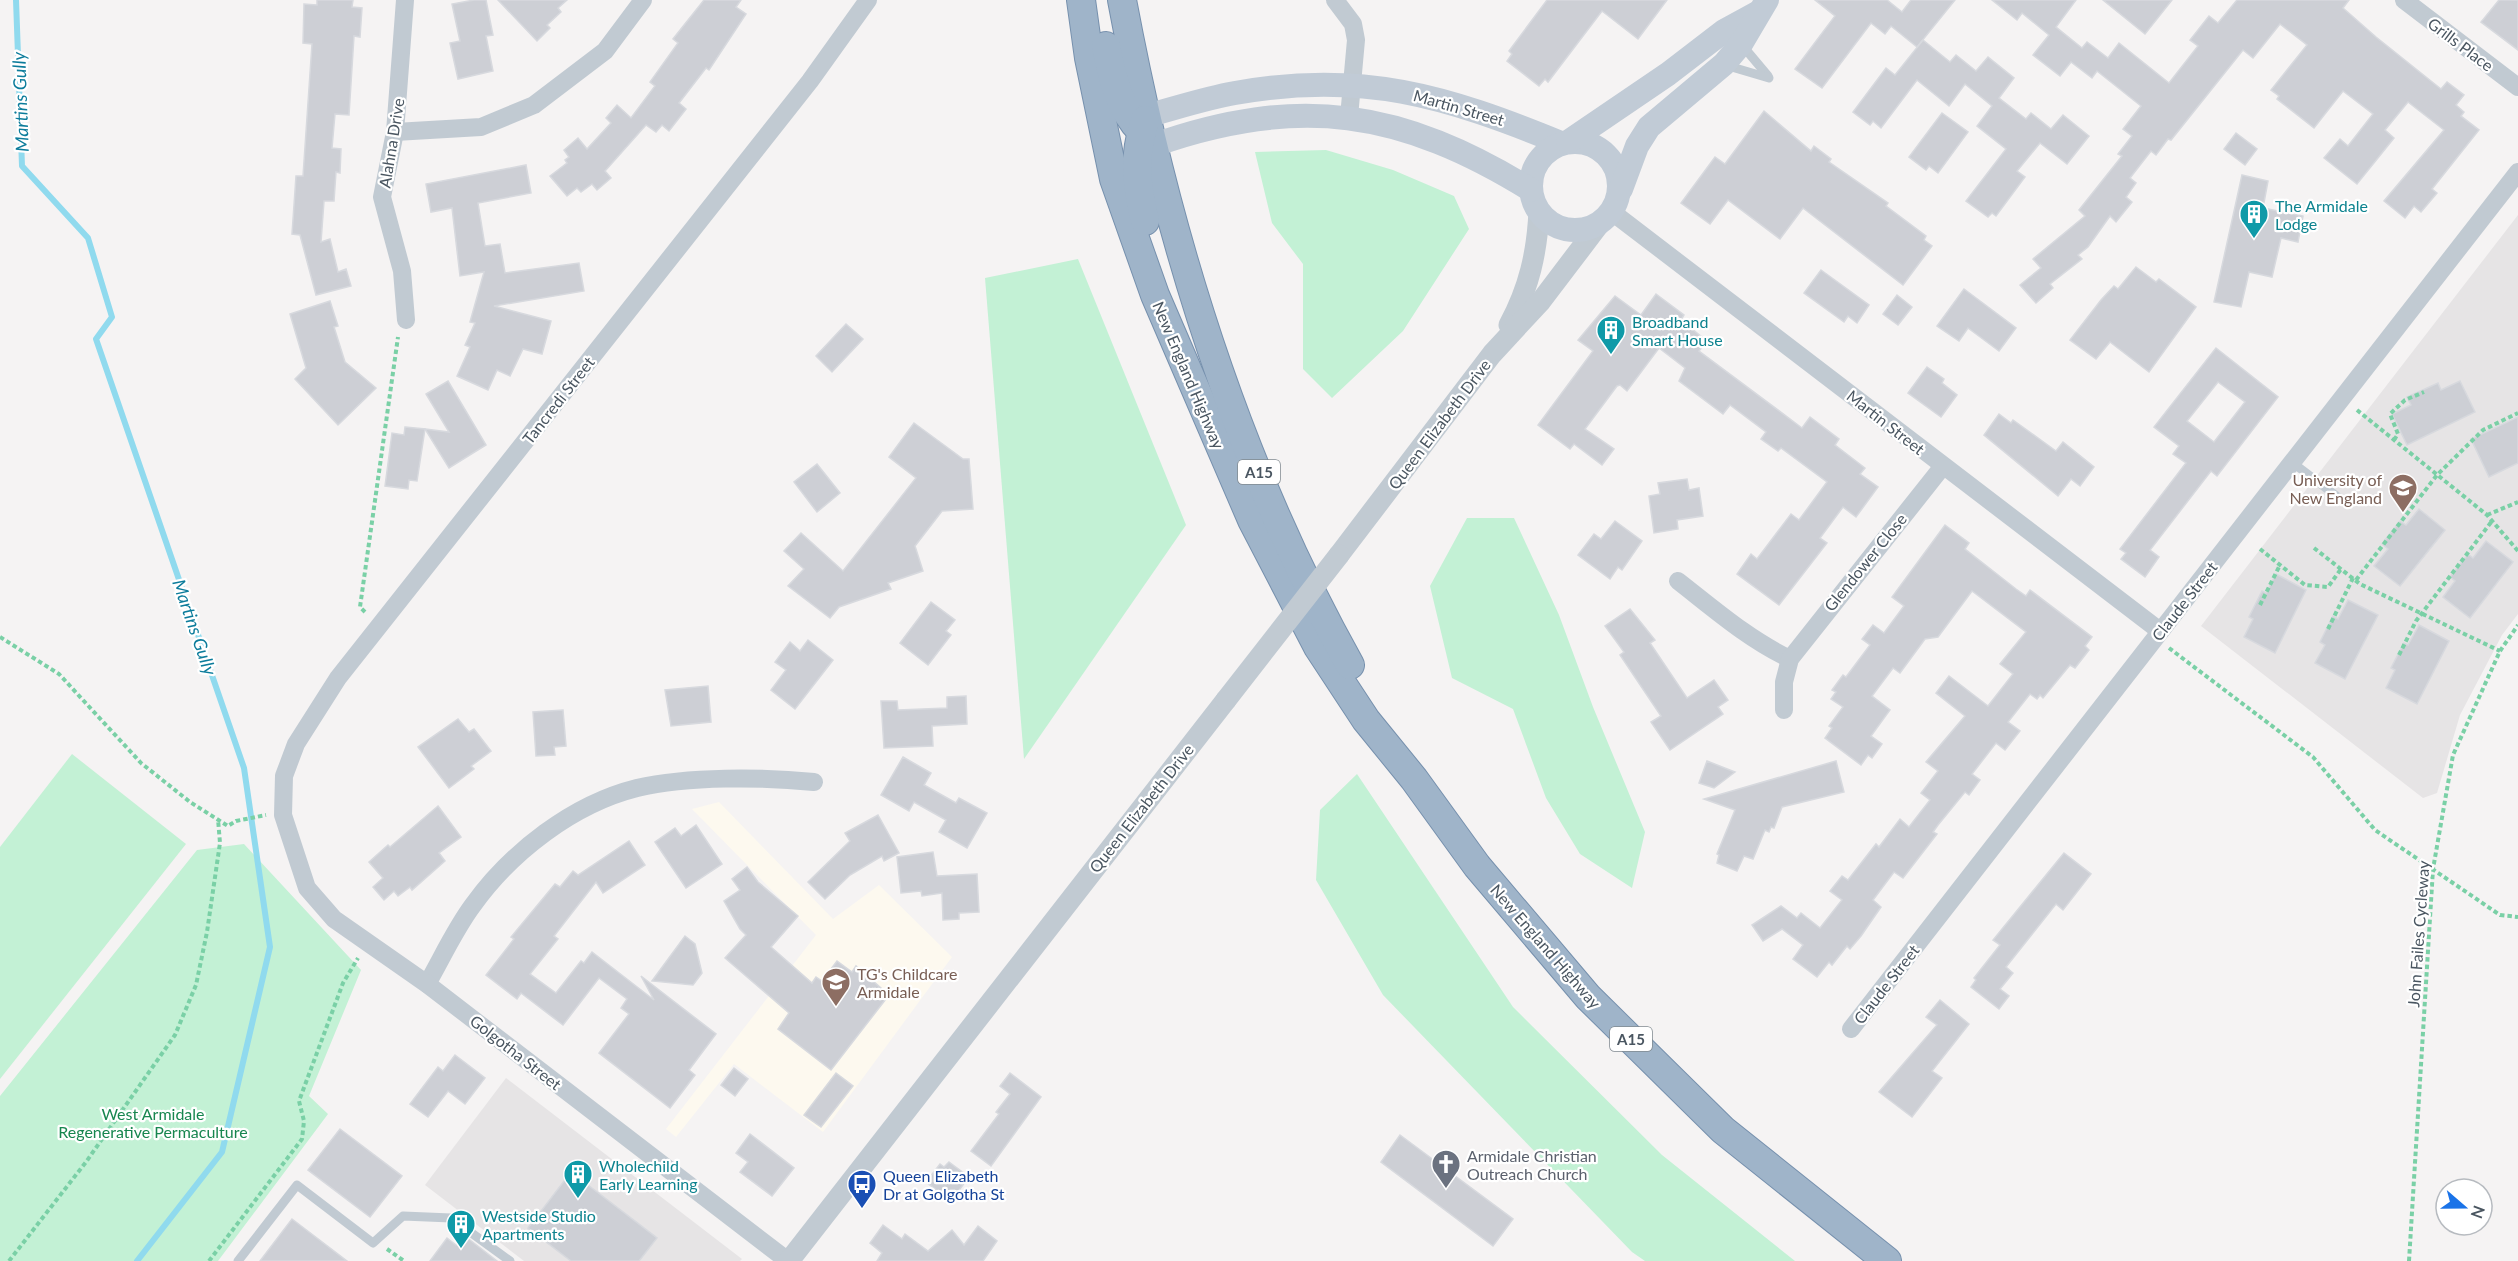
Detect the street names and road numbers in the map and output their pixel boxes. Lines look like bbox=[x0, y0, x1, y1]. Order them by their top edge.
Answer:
street label: Grills Place bbox=[2425, 13, 2497, 75]
street label: Martin Street bbox=[1411, 85, 1507, 129]
street label: Alahna Drive bbox=[375, 97, 407, 189]
street label: New England Highway bbox=[1149, 298, 1229, 452]
street label: Tancredi Street bbox=[518, 353, 598, 447]
street label: Queen Elizabeth Drive bbox=[1384, 355, 1494, 493]
street label: Martin Street bbox=[1843, 386, 1929, 458]
road number: A15 bbox=[1238, 460, 1280, 484]
street label: Glendower Close bbox=[1820, 509, 1910, 615]
street label: Claude Street bbox=[2147, 558, 2221, 644]
street label: Queen Elizabeth Drive bbox=[1085, 740, 1197, 876]
street label: John Failes Cycleway bbox=[2403, 859, 2433, 1008]
street label: New England Highway bbox=[1487, 880, 1606, 1013]
street label: Claude Street bbox=[1849, 941, 1923, 1027]
street label: Golgotha Street bbox=[467, 1011, 566, 1094]
road number: A15 bbox=[1610, 1027, 1652, 1051]

